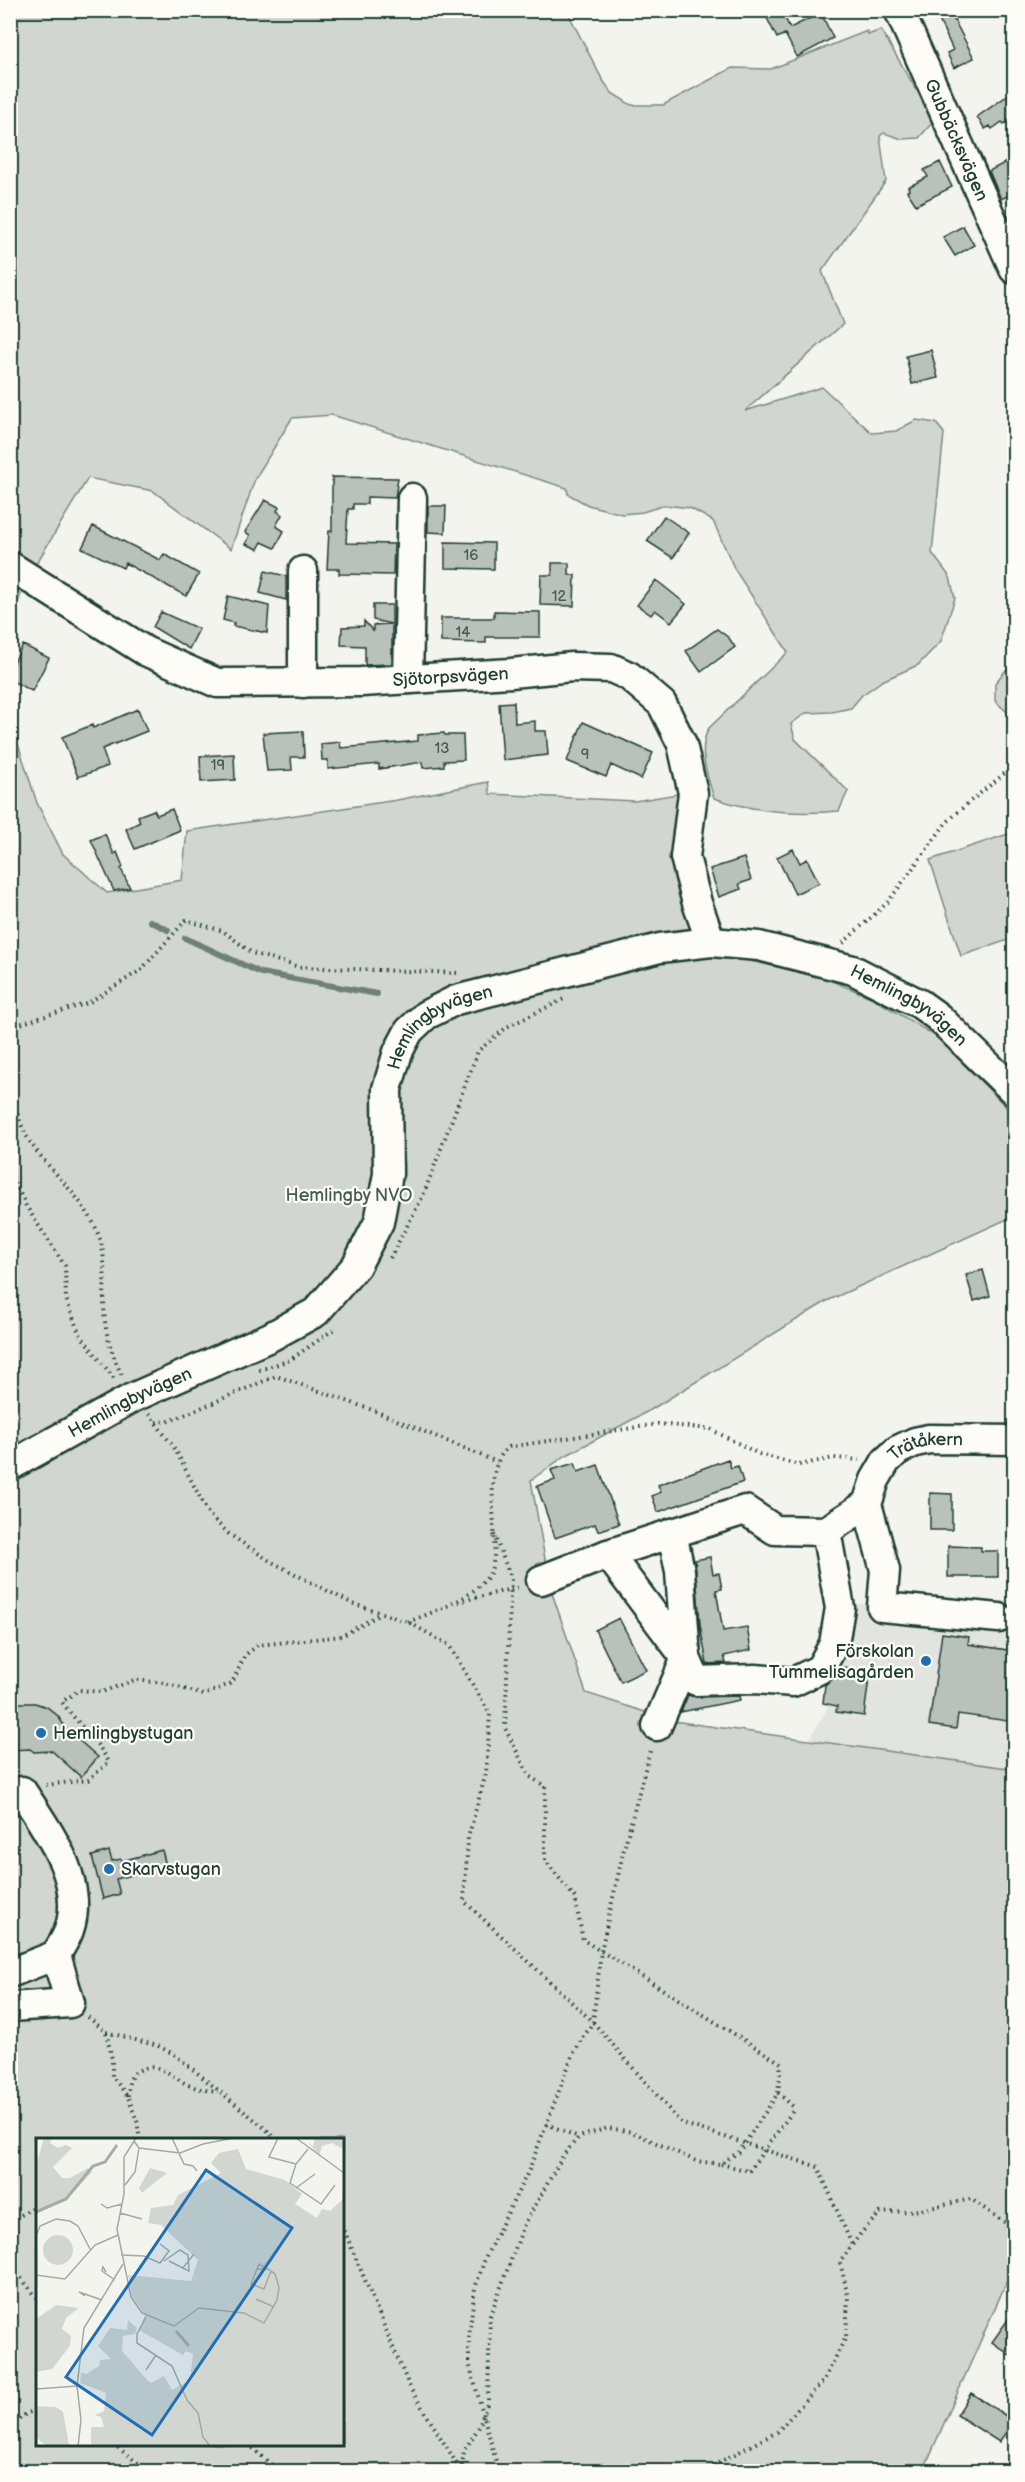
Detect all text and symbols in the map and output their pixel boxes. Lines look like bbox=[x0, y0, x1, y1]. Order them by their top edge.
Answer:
street label: Gubbäcksvägen bbox=[920, 76, 992, 204]
house number: 16 bbox=[464, 546, 478, 565]
house number: 12 bbox=[552, 587, 566, 606]
house number: 14 bbox=[456, 623, 470, 642]
street label: Sjötorpsvägen bbox=[392, 663, 509, 691]
house number: 13 bbox=[434, 739, 450, 758]
house number: 9 bbox=[581, 745, 589, 764]
house number: 19 bbox=[211, 756, 225, 775]
street label: Hemlingbyvägen bbox=[847, 960, 971, 1051]
street label: Hemlingbyvägen bbox=[383, 981, 495, 1072]
park label: Hemlingby NVO bbox=[285, 1185, 413, 1206]
street label: Hemlingbyvägen bbox=[65, 1363, 195, 1442]
street label: Trätåkern bbox=[884, 1429, 963, 1465]
place label: Förskolan Tummelisagården bbox=[769, 1641, 914, 1683]
marker: Förskolan Tummelisagården bbox=[919, 1654, 933, 1668]
place label: Hemlingbystugan bbox=[53, 1723, 193, 1744]
marker: Hemlingbystugan bbox=[34, 1726, 48, 1740]
place label: Skarvstugan bbox=[121, 1859, 221, 1880]
marker: Skarvstugan bbox=[102, 1862, 116, 1876]
inset map bbox=[36, 2138, 344, 2446]

